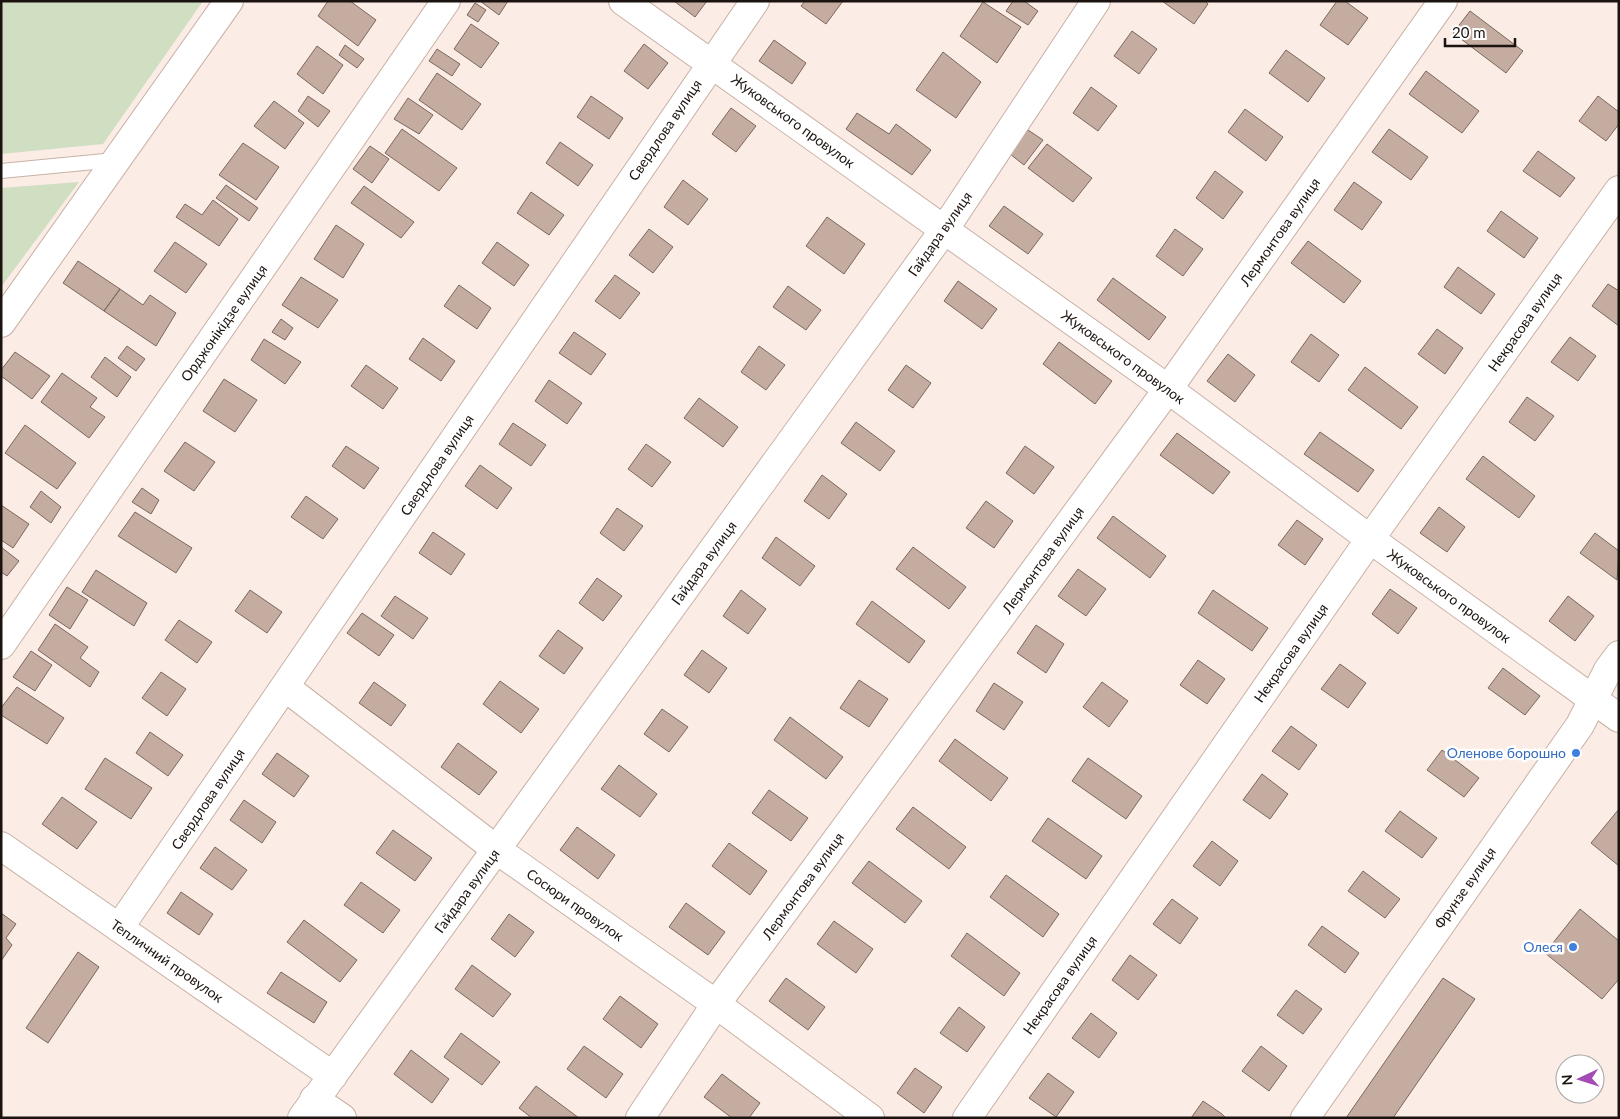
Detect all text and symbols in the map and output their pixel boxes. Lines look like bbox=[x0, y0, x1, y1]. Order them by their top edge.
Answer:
scale bar bbox=[1445, 15, 1515, 47]
text: 20 m bbox=[1452, 23, 1486, 41]
street label: Жуковського провулок bbox=[728, 70, 859, 172]
street label: Свердлова вулиця bbox=[624, 76, 705, 184]
street label: Лермонтова вулиця bbox=[1235, 174, 1323, 290]
street label: Гайдара вулиця bbox=[904, 188, 975, 279]
street label: Орджонікідзе вулиця bbox=[177, 261, 270, 384]
street label: Некрасова вулиця bbox=[1484, 269, 1565, 374]
street label: Жуковського провулок bbox=[1058, 306, 1189, 408]
street label: Свердлова вулиця bbox=[396, 411, 477, 519]
street label: Лермонтова вулиця bbox=[997, 503, 1087, 617]
street label: Гайдара вулиця bbox=[667, 517, 740, 608]
street label: Жуковського провулок bbox=[1384, 545, 1515, 647]
street label: Некрасова вулиця bbox=[1250, 600, 1331, 705]
place label: Оленове борошно bbox=[1447, 744, 1566, 761]
street label: Свердлова вулиця bbox=[167, 745, 248, 853]
marker: Оленове борошно bbox=[1570, 747, 1582, 759]
street label: Лермонтова вулиця bbox=[757, 829, 847, 943]
street label: Фрунзе вулиця bbox=[1430, 844, 1499, 932]
street label: Гайдара вулиця bbox=[430, 845, 503, 936]
street label: Сосюри провулок bbox=[523, 865, 628, 945]
street label: Тепличний провулок bbox=[108, 915, 227, 1006]
street label: Некрасова вулиця bbox=[1019, 932, 1100, 1037]
place label: Олеся bbox=[1523, 938, 1563, 955]
marker: Олеся bbox=[1567, 941, 1579, 953]
north arrow bbox=[1555, 1054, 1605, 1104]
text: N bbox=[1558, 1074, 1575, 1086]

